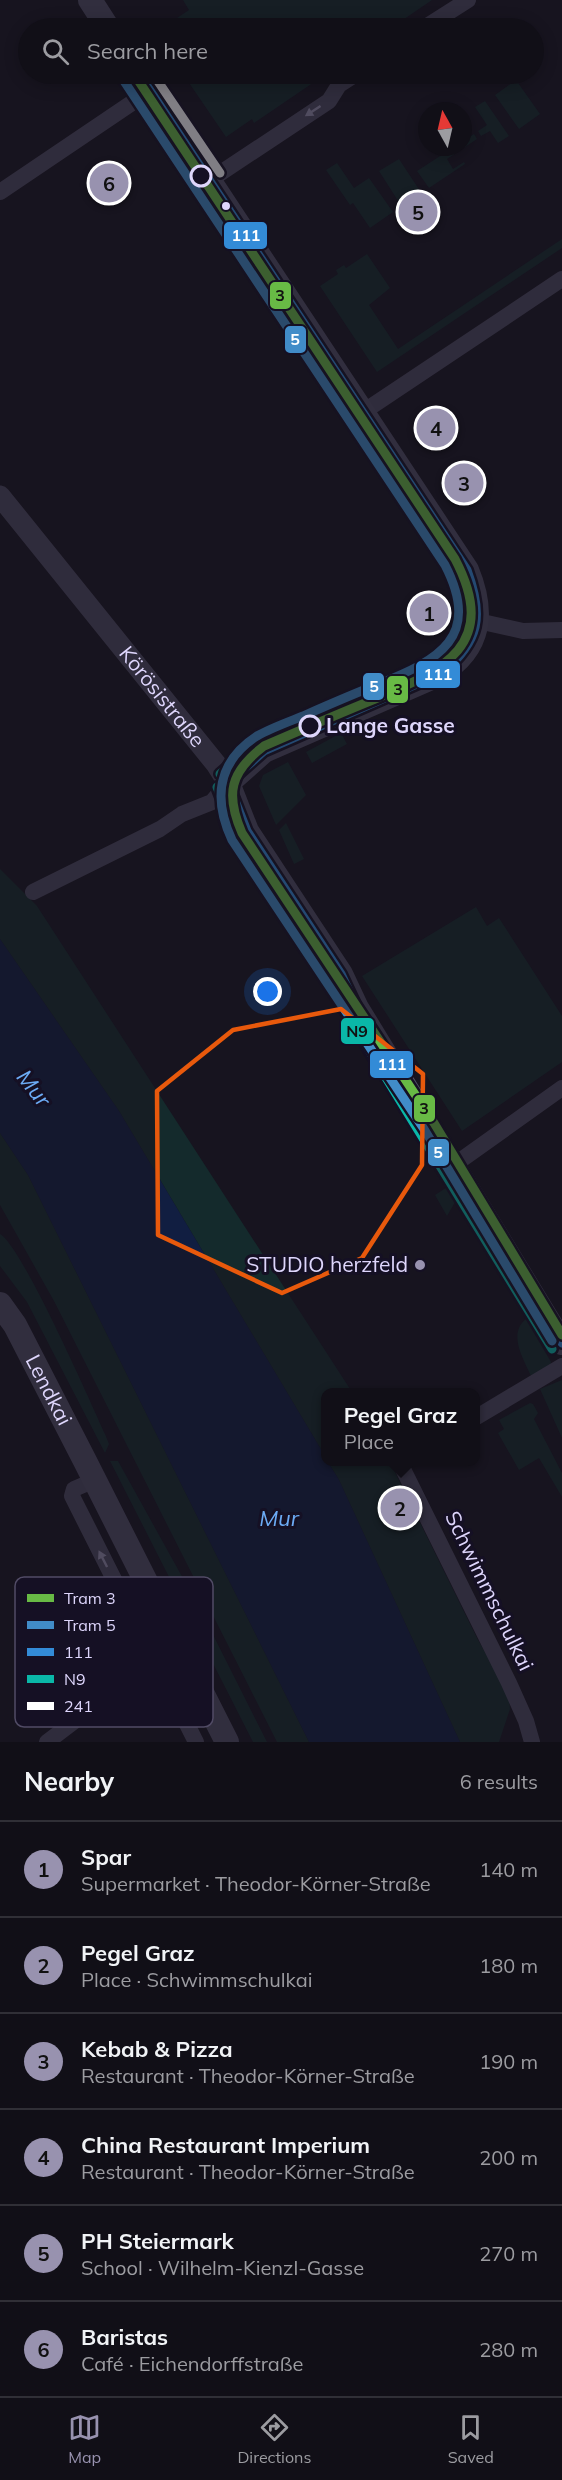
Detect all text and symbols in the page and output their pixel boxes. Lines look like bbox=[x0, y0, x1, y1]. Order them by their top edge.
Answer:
search box bbox=[18, 18, 544, 84]
icon: search bbox=[39, 35, 72, 68]
text: Search here bbox=[87, 37, 208, 65]
north arrow bbox=[418, 102, 472, 156]
one-way arrow bbox=[305, 105, 321, 116]
pin: 6 bbox=[90, 160, 128, 206]
unlabelled marker bbox=[190, 165, 212, 187]
pin: 5 bbox=[398, 190, 438, 234]
unlabelled marker bbox=[220, 200, 232, 212]
line badge: 111 bbox=[223, 221, 268, 250]
text: 111 bbox=[232, 225, 260, 245]
line badge: 3 bbox=[269, 281, 292, 310]
text: 3 bbox=[275, 285, 285, 305]
line badge: 5 bbox=[284, 325, 307, 354]
text: 5 bbox=[290, 329, 300, 349]
pin: 4 bbox=[416, 406, 456, 450]
pin: 3 bbox=[444, 460, 484, 506]
pin: 1 bbox=[410, 590, 448, 636]
street label: Körösistraße bbox=[114, 640, 211, 752]
line badge: 111 bbox=[415, 660, 461, 689]
text: 111 bbox=[424, 664, 452, 684]
line badge: 5 bbox=[362, 672, 385, 701]
line badge: 3 bbox=[386, 675, 409, 704]
text: 5 bbox=[369, 676, 379, 696]
text: 3 bbox=[393, 679, 403, 699]
place label: Lange Gasse bbox=[326, 712, 455, 738]
marker: Lange Gasse bbox=[299, 715, 321, 737]
your location bbox=[253, 977, 282, 1006]
line badge: N9 bbox=[340, 1017, 375, 1045]
text: N9 bbox=[346, 1021, 368, 1041]
line badge: 111 bbox=[369, 1050, 414, 1079]
text: 111 bbox=[378, 1054, 406, 1074]
water label: Mur bbox=[11, 1064, 58, 1113]
line badge: 3 bbox=[413, 1094, 436, 1123]
text: 3 bbox=[419, 1098, 429, 1118]
line badge: 5 bbox=[427, 1138, 450, 1167]
text: 5 bbox=[433, 1142, 443, 1162]
place label: STUDIO herzfeld bbox=[246, 1251, 408, 1277]
marker: STUDIO herzfeld bbox=[413, 1258, 427, 1272]
street label: Lendkai bbox=[20, 1350, 78, 1429]
popup bbox=[321, 1388, 480, 1466]
text: Pegel Graz bbox=[344, 1401, 457, 1429]
text: Place bbox=[344, 1429, 394, 1454]
pin: 2 bbox=[380, 1486, 420, 1530]
water label: Mur bbox=[259, 1504, 300, 1532]
street label: Schwimmschulkai bbox=[440, 1507, 540, 1675]
one-way arrow bbox=[98, 1550, 108, 1567]
legend bbox=[15, 1577, 213, 1727]
text: Tram 3 bbox=[64, 1588, 116, 1608]
text: Tram 5 bbox=[64, 1615, 116, 1635]
text: 111 bbox=[64, 1642, 93, 1662]
text: N9 bbox=[64, 1669, 86, 1689]
text: 241 bbox=[64, 1696, 93, 1716]
text: Nearby bbox=[24, 1765, 114, 1798]
text: 6 results bbox=[460, 1769, 538, 1794]
text: Spar bbox=[81, 1843, 131, 1871]
text: 1 bbox=[38, 1857, 50, 1882]
text: 140 m bbox=[479, 1857, 538, 1882]
text: Supermarket · Theodor-Körner-Straße bbox=[81, 1871, 431, 1896]
text: Pegel Graz bbox=[81, 1939, 195, 1967]
text: 2 bbox=[38, 1953, 50, 1978]
text: 180 m bbox=[479, 1953, 538, 1978]
text: Place · Schwimmschulkai bbox=[81, 1967, 312, 1992]
text: Kebab & Pizza bbox=[81, 2035, 233, 2063]
text: 3 bbox=[38, 2049, 50, 2074]
text: 190 m bbox=[479, 2049, 538, 2074]
text: Restaurant · Theodor-Körner-Straße bbox=[81, 2063, 415, 2088]
text: China Restaurant Imperium bbox=[81, 2131, 370, 2159]
text: 4 bbox=[38, 2145, 50, 2170]
text: 200 m bbox=[479, 2145, 538, 2170]
text: Restaurant · Theodor-Körner-Straße bbox=[81, 2159, 415, 2184]
text: PH Steiermark bbox=[81, 2227, 234, 2255]
text: 5 bbox=[38, 2241, 50, 2266]
text: 270 m bbox=[479, 2241, 538, 2266]
text: School · Wilhelm-Kienzl-Gasse bbox=[81, 2255, 364, 2280]
text: Baristas bbox=[81, 2323, 168, 2351]
text: 6 bbox=[38, 2337, 50, 2362]
text: 280 m bbox=[479, 2337, 538, 2362]
text: Café · Eichendorffstraße bbox=[81, 2351, 303, 2376]
tab: Map bbox=[68, 2411, 101, 2467]
tab: Directions bbox=[237, 2411, 311, 2467]
tab: Saved bbox=[448, 2411, 494, 2467]

